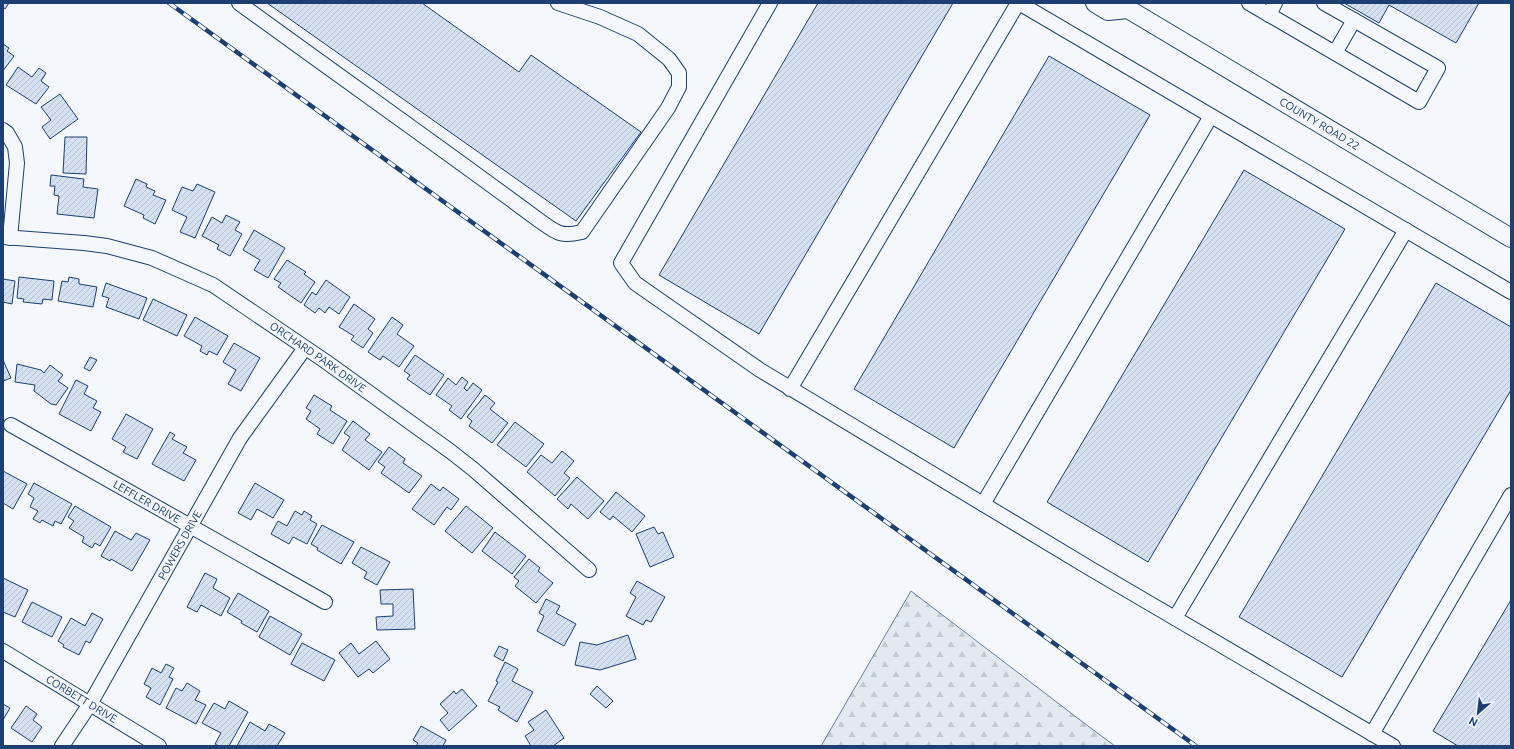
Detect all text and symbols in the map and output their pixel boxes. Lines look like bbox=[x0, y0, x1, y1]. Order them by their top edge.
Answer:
street label: COUNTY ROAD 22 bbox=[1277, 95, 1362, 152]
street label: ORCHARD PARK DRIVE bbox=[268, 319, 368, 395]
street label: LEFFLER DRIVE bbox=[111, 478, 183, 525]
street label: POWERS DRIVE bbox=[155, 508, 204, 582]
street label: CORBETT DRIVE bbox=[44, 673, 119, 725]
north arrow bbox=[1458, 693, 1498, 733]
text: N bbox=[1467, 715, 1480, 729]

